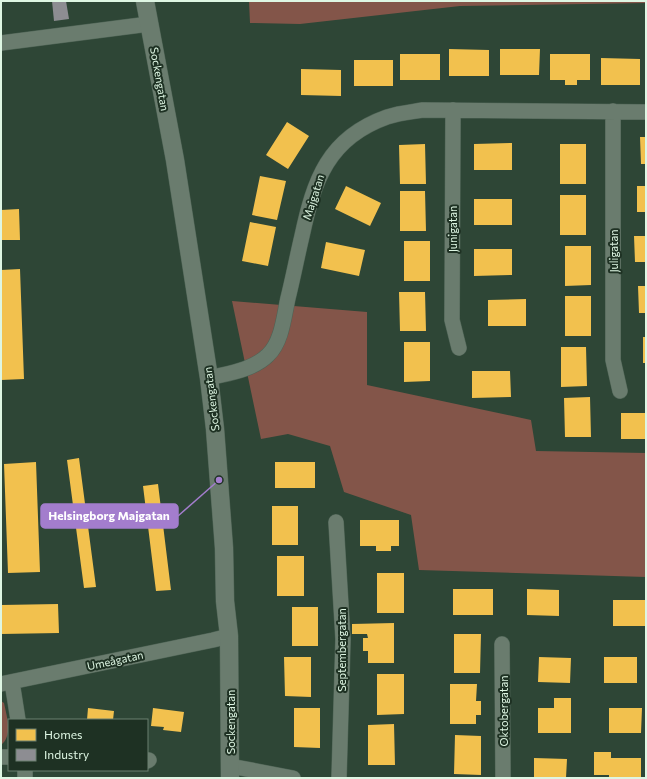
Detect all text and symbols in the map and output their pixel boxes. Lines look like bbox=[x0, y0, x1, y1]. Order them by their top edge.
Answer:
street label: Sockengatan bbox=[148, 46, 172, 112]
street label: Majgatan bbox=[300, 173, 326, 221]
street label: Junigatan bbox=[446, 206, 460, 252]
street label: Juligatan bbox=[607, 229, 621, 273]
street label: Sockengatan bbox=[201, 366, 221, 432]
callout: Helsingborg Majgatan bbox=[41, 504, 178, 528]
text: Helsingborg Majgatan bbox=[48, 508, 170, 522]
street label: Septembergatan bbox=[335, 608, 348, 692]
street label: Umeågatan bbox=[86, 648, 144, 672]
street label: Oktobergatan bbox=[497, 676, 510, 746]
street label: Sockengatan bbox=[224, 690, 237, 754]
legend bbox=[8, 719, 148, 771]
text: Homes bbox=[44, 727, 82, 741]
text: Industry bbox=[44, 747, 89, 761]

